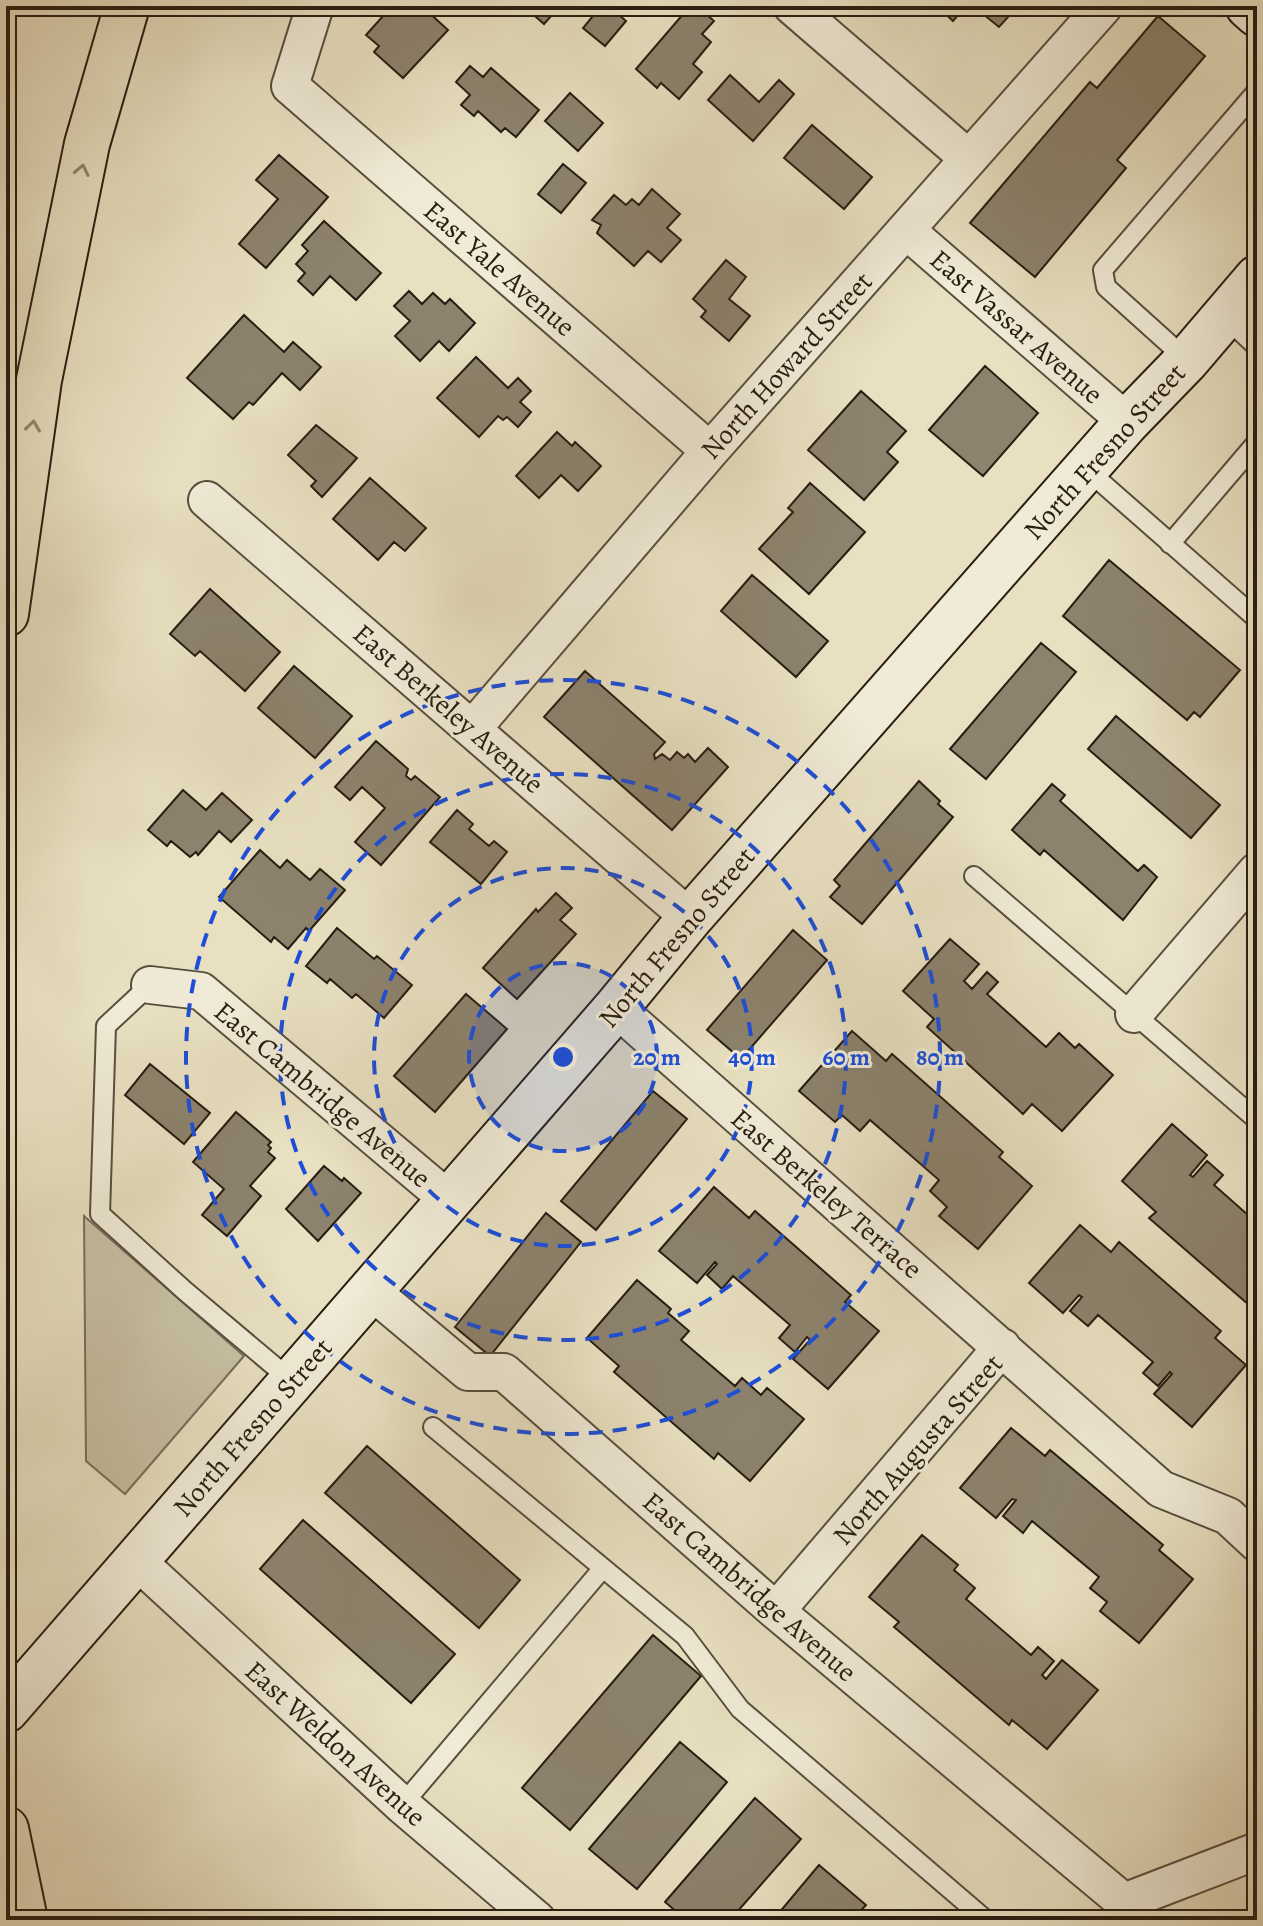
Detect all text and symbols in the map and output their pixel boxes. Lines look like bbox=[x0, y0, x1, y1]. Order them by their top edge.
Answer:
one-way arrow bbox=[72, 164, 89, 177]
street label: East Yale Avenue bbox=[415, 192, 583, 345]
street label: East Vassar Avenue bbox=[922, 241, 1111, 413]
street label: North Howard Street bbox=[692, 264, 881, 468]
street label: North Fresno Street bbox=[1015, 355, 1194, 548]
one-way arrow bbox=[24, 419, 41, 432]
street label: East Berkeley Avenue bbox=[345, 615, 552, 802]
street label: North Fresno Street bbox=[590, 839, 764, 1036]
street label: East Cambridge Avenue bbox=[206, 993, 439, 1197]
text: 20 m bbox=[633, 1041, 681, 1073]
text: 40 m bbox=[728, 1041, 776, 1073]
text: 60 m bbox=[822, 1041, 870, 1073]
text: 80 m bbox=[916, 1041, 964, 1073]
centre of rings bbox=[549, 1043, 577, 1071]
street label: East Berkeley Terrace bbox=[722, 1100, 930, 1288]
street label: North Fresno Street bbox=[164, 1330, 341, 1525]
street label: North Augusta Street bbox=[824, 1346, 1011, 1553]
street label: East Cambridge Avenue bbox=[634, 1483, 865, 1690]
street label: East Weldon Avenue bbox=[237, 1652, 434, 1835]

